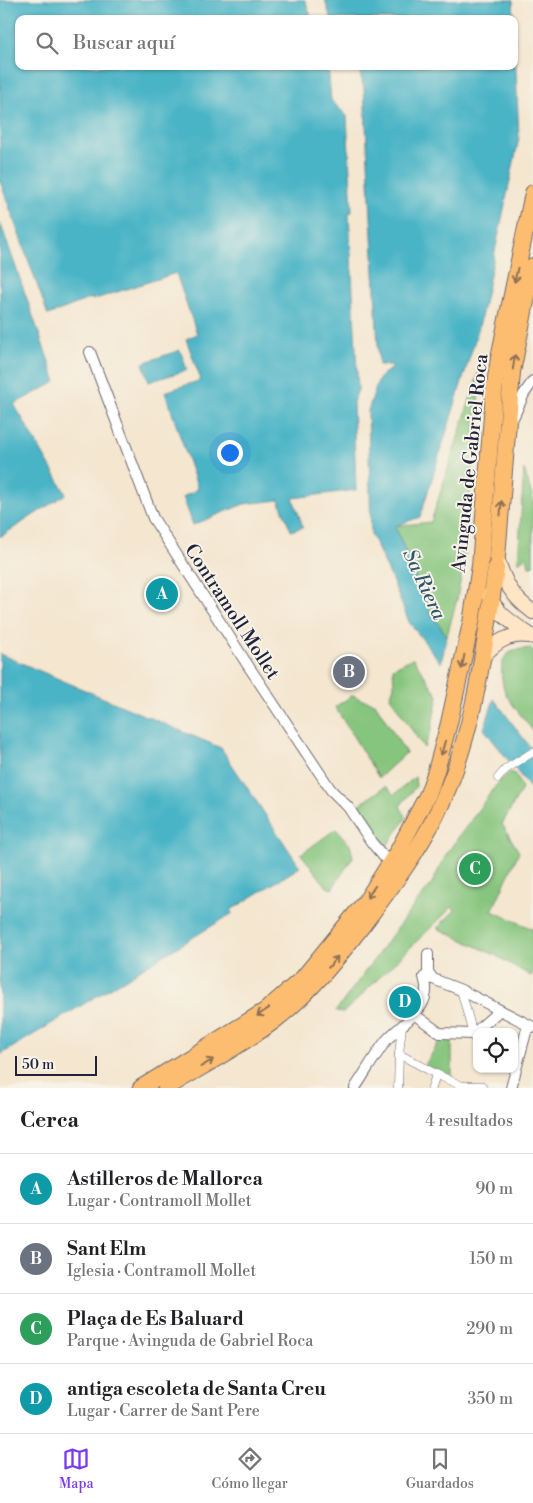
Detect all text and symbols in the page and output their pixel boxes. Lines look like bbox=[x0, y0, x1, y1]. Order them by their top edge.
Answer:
search box bbox=[15, 15, 518, 70]
icon: search bbox=[33, 29, 61, 57]
text: Buscar aquí bbox=[73, 31, 175, 55]
one-way arrow bbox=[511, 267, 520, 283]
street label: Avinguda de Gabriel Roca bbox=[446, 352, 493, 575]
one-way arrow bbox=[509, 355, 519, 371]
your location bbox=[217, 440, 243, 466]
one-way arrow bbox=[496, 501, 506, 517]
street label: Contramoll Mollet bbox=[179, 539, 285, 684]
water label: Sa Riera bbox=[396, 545, 451, 625]
pin: A bbox=[146, 575, 178, 613]
pin: B bbox=[333, 653, 365, 691]
one-way arrow bbox=[458, 653, 468, 669]
one-way arrow bbox=[437, 739, 447, 755]
pin: C bbox=[459, 850, 491, 888]
one-way arrow bbox=[366, 885, 376, 899]
one-way arrow bbox=[328, 956, 339, 969]
pin: D bbox=[389, 983, 421, 1021]
one-way arrow bbox=[256, 1007, 270, 1018]
map controls bbox=[473, 1028, 518, 1073]
button: locate bbox=[473, 1028, 518, 1073]
scale bar bbox=[15, 1053, 98, 1076]
text: 50 m bbox=[22, 1056, 54, 1074]
one-way arrow bbox=[200, 1057, 214, 1067]
text: Cerca bbox=[20, 1108, 79, 1134]
text: 4 resultados bbox=[425, 1111, 513, 1131]
text: Astilleros de Mallorca bbox=[67, 1167, 263, 1191]
text: A bbox=[30, 1179, 42, 1199]
text: 90 m bbox=[475, 1179, 513, 1199]
text: Lugar · Contramoll Mollet bbox=[67, 1191, 252, 1211]
text: Sant Elm bbox=[67, 1237, 146, 1261]
text: B bbox=[30, 1249, 42, 1269]
text: 150 m bbox=[469, 1249, 513, 1269]
text: Iglesia · Contramoll Mollet bbox=[67, 1261, 256, 1281]
text: Plaça de Es Baluard bbox=[67, 1307, 244, 1331]
text: C bbox=[30, 1319, 42, 1339]
text: 290 m bbox=[466, 1319, 513, 1339]
text: Parque · Avinguda de Gabriel Roca bbox=[67, 1331, 313, 1351]
text: antiga escoleta de Santa Creu bbox=[67, 1377, 326, 1401]
text: D bbox=[30, 1389, 42, 1409]
text: 350 m bbox=[467, 1389, 513, 1409]
text: Lugar · Carrer de Sant Pere bbox=[67, 1401, 260, 1421]
tab: Mapa bbox=[59, 1445, 94, 1493]
tab: Cómo llegar bbox=[212, 1445, 288, 1493]
tab: Guardados bbox=[406, 1445, 474, 1493]

